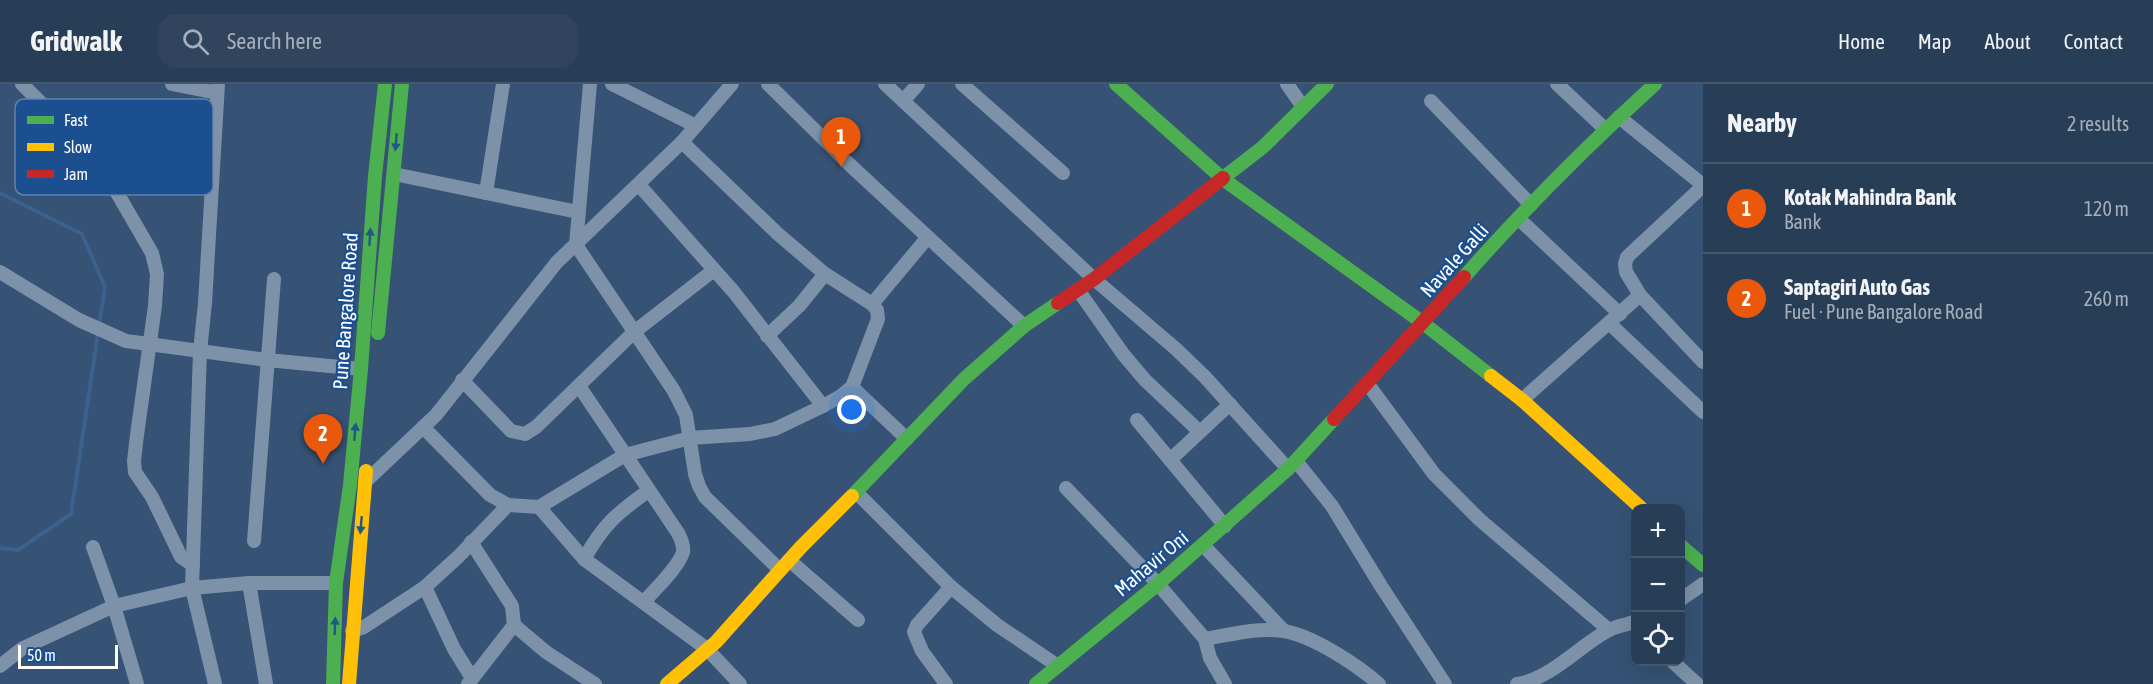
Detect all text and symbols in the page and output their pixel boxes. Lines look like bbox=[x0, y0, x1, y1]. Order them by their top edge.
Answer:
search box bbox=[158, 14, 578, 68]
text: Gridwalk bbox=[30, 25, 122, 57]
icon: search bbox=[179, 25, 212, 58]
text: Search here bbox=[227, 28, 322, 54]
text: Home bbox=[1838, 29, 1885, 53]
text: Map bbox=[1918, 29, 1952, 53]
text: About bbox=[1985, 29, 2031, 53]
text: Contact bbox=[2064, 29, 2123, 53]
legend bbox=[15, 99, 213, 195]
text: Nearby bbox=[1727, 108, 1797, 138]
text: Fast bbox=[64, 111, 88, 129]
text: 2 results bbox=[2067, 112, 2129, 135]
pin: 1 bbox=[822, 118, 860, 167]
one-way arrow bbox=[391, 133, 401, 152]
text: Slow bbox=[64, 138, 92, 156]
text: Jam bbox=[64, 165, 88, 183]
text: Kotak Mahindra Bank bbox=[1784, 184, 1956, 210]
text: 1 bbox=[1742, 197, 1751, 220]
text: 120 m bbox=[2084, 197, 2129, 220]
text: Bank bbox=[1784, 210, 1821, 233]
street label: Navale Galli bbox=[1415, 219, 1493, 301]
one-way arrow bbox=[366, 228, 375, 247]
street label: Pune Bangalore Road bbox=[328, 232, 362, 390]
text: Saptagiri Auto Gas bbox=[1784, 274, 1930, 300]
text: 2 bbox=[1742, 287, 1751, 310]
text: 260 m bbox=[2084, 287, 2129, 310]
text: Fuel · Pune Bangalore Road bbox=[1784, 300, 1983, 323]
your location bbox=[837, 395, 866, 424]
pin: 2 bbox=[304, 414, 342, 464]
one-way arrow bbox=[350, 422, 360, 441]
map controls bbox=[1631, 504, 1685, 666]
button: + bbox=[1631, 504, 1685, 558]
one-way arrow bbox=[356, 515, 366, 534]
street label: Mahavir Oni bbox=[1109, 526, 1193, 600]
button: − bbox=[1631, 558, 1685, 612]
button: locate bbox=[1631, 612, 1685, 666]
one-way arrow bbox=[330, 616, 340, 635]
scale bar bbox=[18, 642, 118, 670]
text: 50 m bbox=[27, 646, 56, 664]

